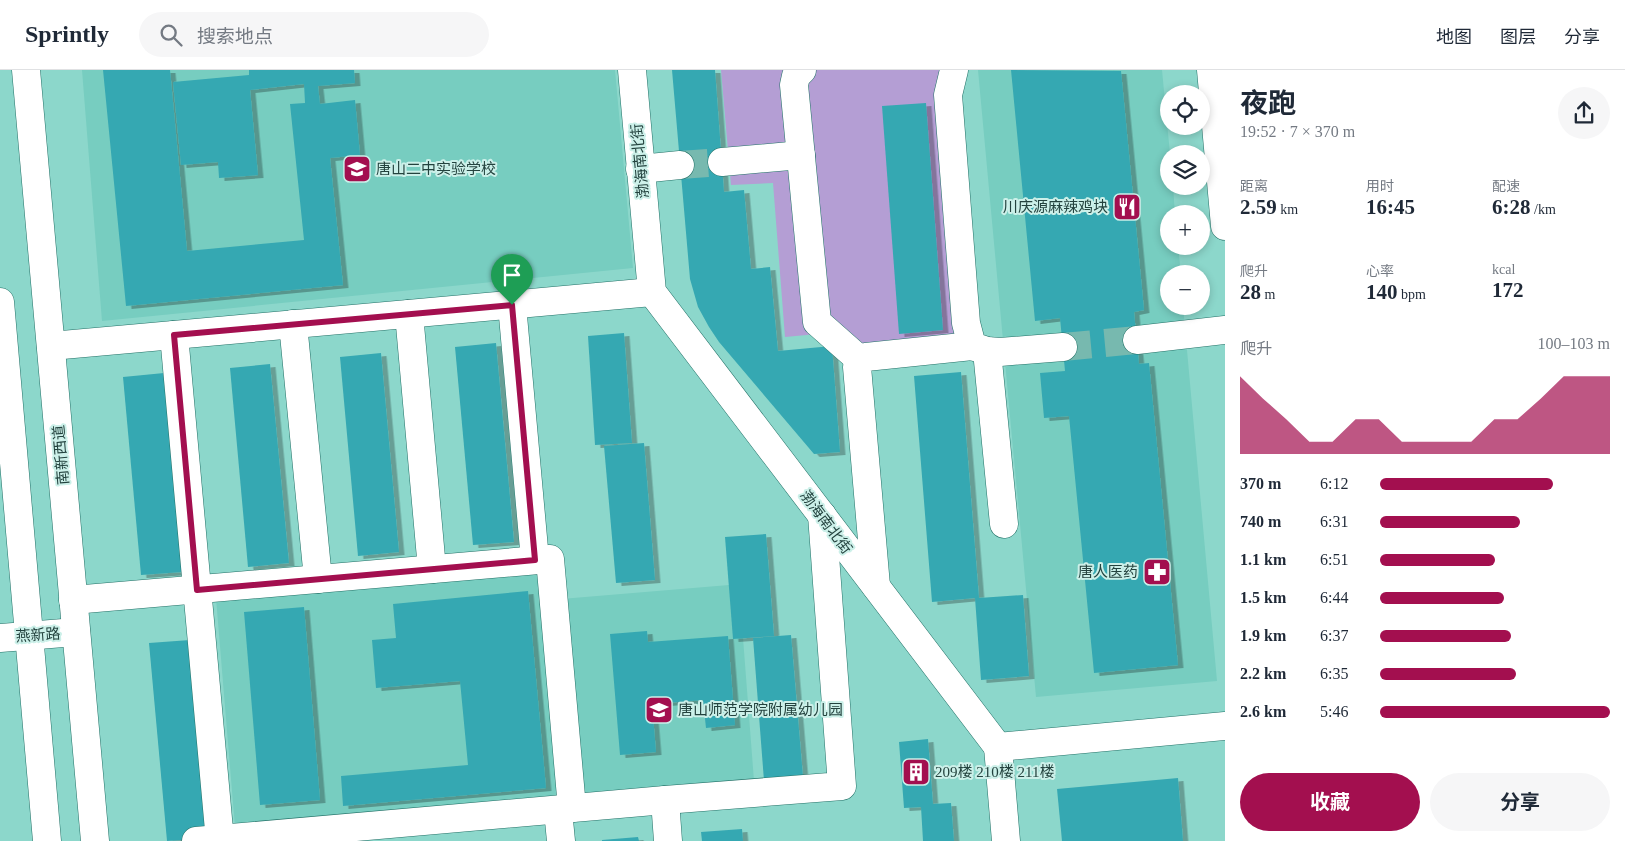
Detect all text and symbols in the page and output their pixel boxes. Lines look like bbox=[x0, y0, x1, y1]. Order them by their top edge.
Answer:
search box bbox=[139, 12, 489, 57]
text: Sprintly bbox=[25, 21, 109, 47]
icon: search bbox=[157, 21, 185, 49]
text: 搜索地点 bbox=[197, 26, 273, 47]
text: 地图 bbox=[1436, 27, 1472, 47]
text: 图层 bbox=[1500, 27, 1536, 47]
text: 分享 bbox=[1564, 27, 1600, 47]
map controls bbox=[1160, 85, 1210, 315]
button: locate bbox=[1160, 85, 1210, 135]
button: share bbox=[1558, 87, 1610, 139]
text: 夜跑 bbox=[1240, 88, 1296, 119]
street label: 渤海南北街 bbox=[628, 123, 651, 199]
text: 19:52 · 7 × 370 m bbox=[1240, 123, 1355, 140]
button: layers bbox=[1160, 145, 1210, 195]
school or university icon: 唐山二中实验学校 bbox=[342, 154, 372, 184]
place label: 唐山二中实验学校 bbox=[376, 160, 496, 177]
text: 距离 bbox=[1240, 179, 1268, 194]
text: 用时 bbox=[1366, 179, 1394, 194]
text: 配速 bbox=[1492, 179, 1520, 194]
restaurant icon: 川庆源麻辣鸡块 bbox=[1112, 192, 1142, 222]
text: 2.59 bbox=[1240, 195, 1277, 219]
text: 16:45 bbox=[1366, 195, 1415, 219]
text: 6:28 bbox=[1492, 195, 1531, 219]
place label: 川庆源麻辣鸡块 bbox=[1003, 198, 1108, 215]
text: km bbox=[1277, 202, 1298, 217]
text: /km bbox=[1531, 202, 1556, 217]
button: + bbox=[1160, 205, 1210, 255]
pin bbox=[491, 254, 533, 305]
icon: arrive bbox=[498, 261, 526, 289]
text: kcal bbox=[1492, 262, 1515, 277]
text: 爬升 bbox=[1240, 264, 1268, 279]
text: 心率 bbox=[1366, 264, 1394, 279]
button: − bbox=[1160, 265, 1210, 315]
text: 172 bbox=[1492, 278, 1524, 302]
text: 28 bbox=[1240, 280, 1261, 304]
text: 140 bbox=[1366, 280, 1398, 304]
text: m bbox=[1261, 287, 1275, 302]
text: bpm bbox=[1398, 287, 1426, 302]
text: 100–103 m bbox=[1538, 335, 1610, 352]
text: 爬升 bbox=[1240, 340, 1272, 357]
street label: 南新西道 bbox=[50, 424, 72, 486]
text: 370 m bbox=[1240, 475, 1281, 492]
text: 6:12 bbox=[1320, 475, 1348, 492]
street label: 渤海南北街 bbox=[797, 487, 856, 557]
text: 740 m bbox=[1240, 513, 1281, 530]
text: 6:31 bbox=[1320, 513, 1348, 530]
text: 1.1 km bbox=[1240, 551, 1286, 568]
text: 6:51 bbox=[1320, 551, 1348, 568]
pharmacy icon: 唐人医药 bbox=[1142, 557, 1172, 587]
place label: 唐人医药 bbox=[1078, 564, 1138, 580]
text: 1.5 km bbox=[1240, 589, 1286, 606]
text: 6:44 bbox=[1320, 589, 1348, 606]
street label: 燕新路 bbox=[15, 625, 61, 645]
text: 1.9 km bbox=[1240, 627, 1286, 644]
text: 6:37 bbox=[1320, 627, 1348, 644]
text: 2.2 km bbox=[1240, 665, 1286, 682]
text: 6:35 bbox=[1320, 665, 1348, 682]
school or university icon: 唐山师范学院附属幼儿园 bbox=[644, 695, 674, 725]
place label: 唐山师范学院附属幼儿园 bbox=[678, 701, 843, 718]
text: 2.6 km bbox=[1240, 703, 1286, 720]
text: 5:46 bbox=[1320, 703, 1348, 720]
building icon: 209楼 210楼 211楼 bbox=[901, 757, 931, 787]
place label: 209楼 210楼 211楼 bbox=[935, 764, 1054, 780]
button: 收藏 bbox=[1240, 773, 1420, 831]
button: 分享 bbox=[1430, 773, 1610, 831]

